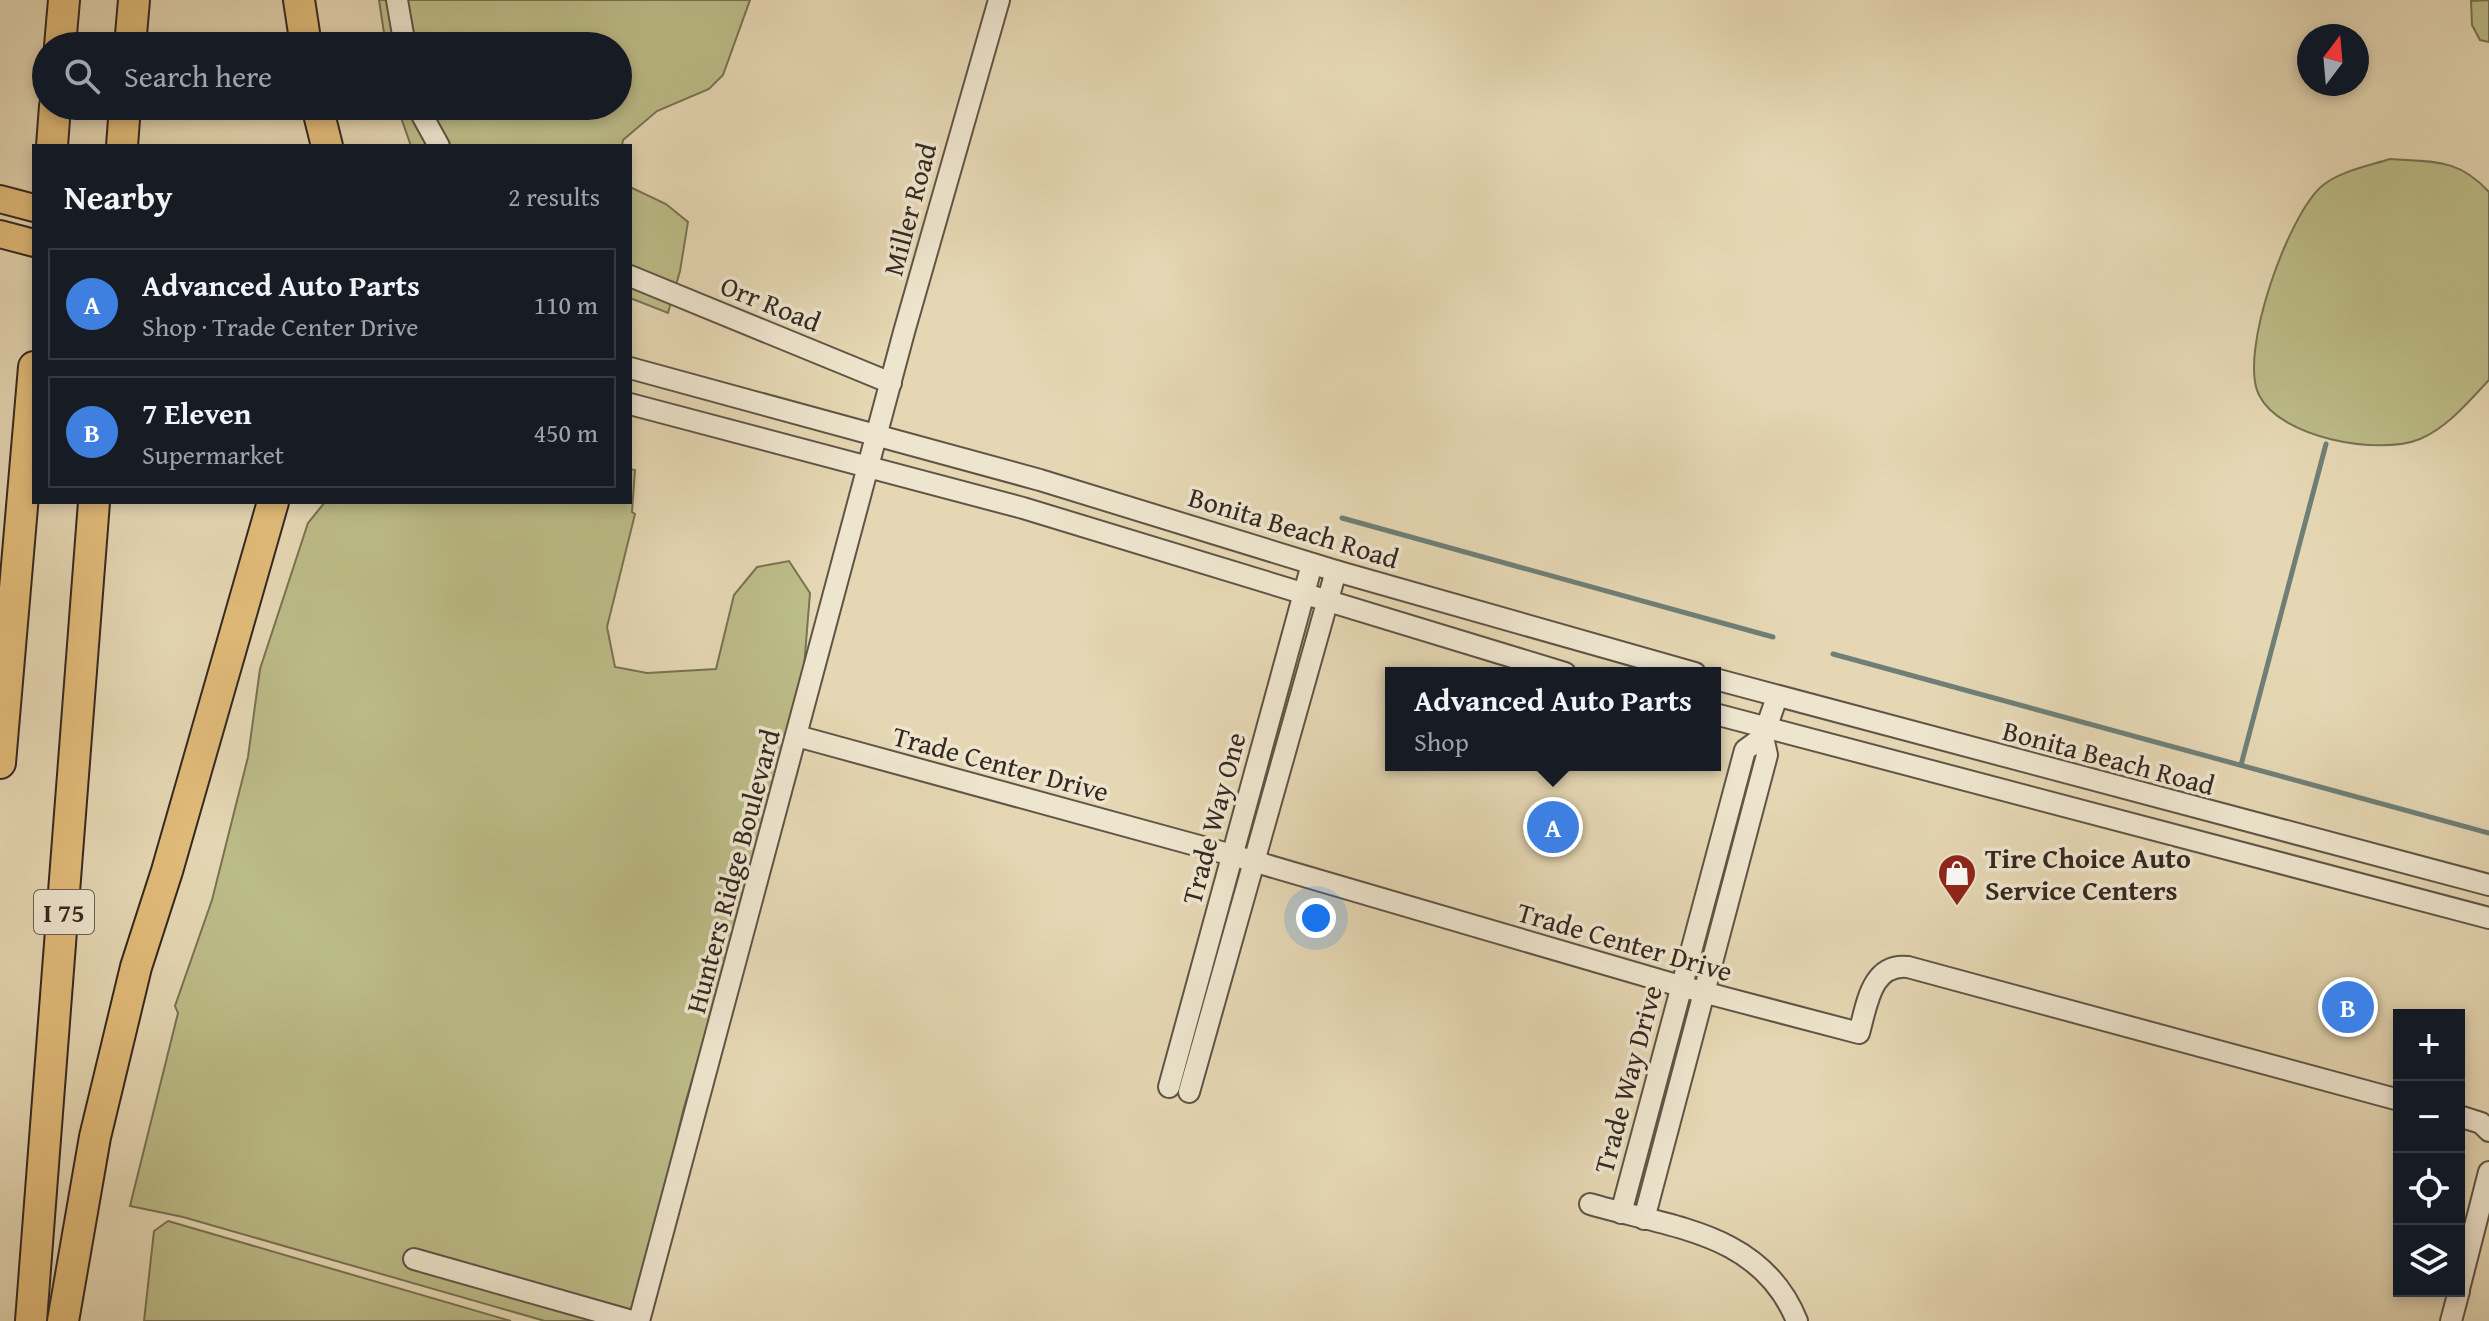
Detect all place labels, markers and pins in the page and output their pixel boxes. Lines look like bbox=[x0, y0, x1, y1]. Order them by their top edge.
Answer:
pin: A bbox=[1527, 797, 1579, 857]
place label: Tire Choice Auto Service Centers bbox=[1985, 837, 2191, 910]
shop icon: Tire Choice Auto Service Centers bbox=[1936, 852, 1978, 907]
pin: B bbox=[2322, 977, 2374, 1037]

